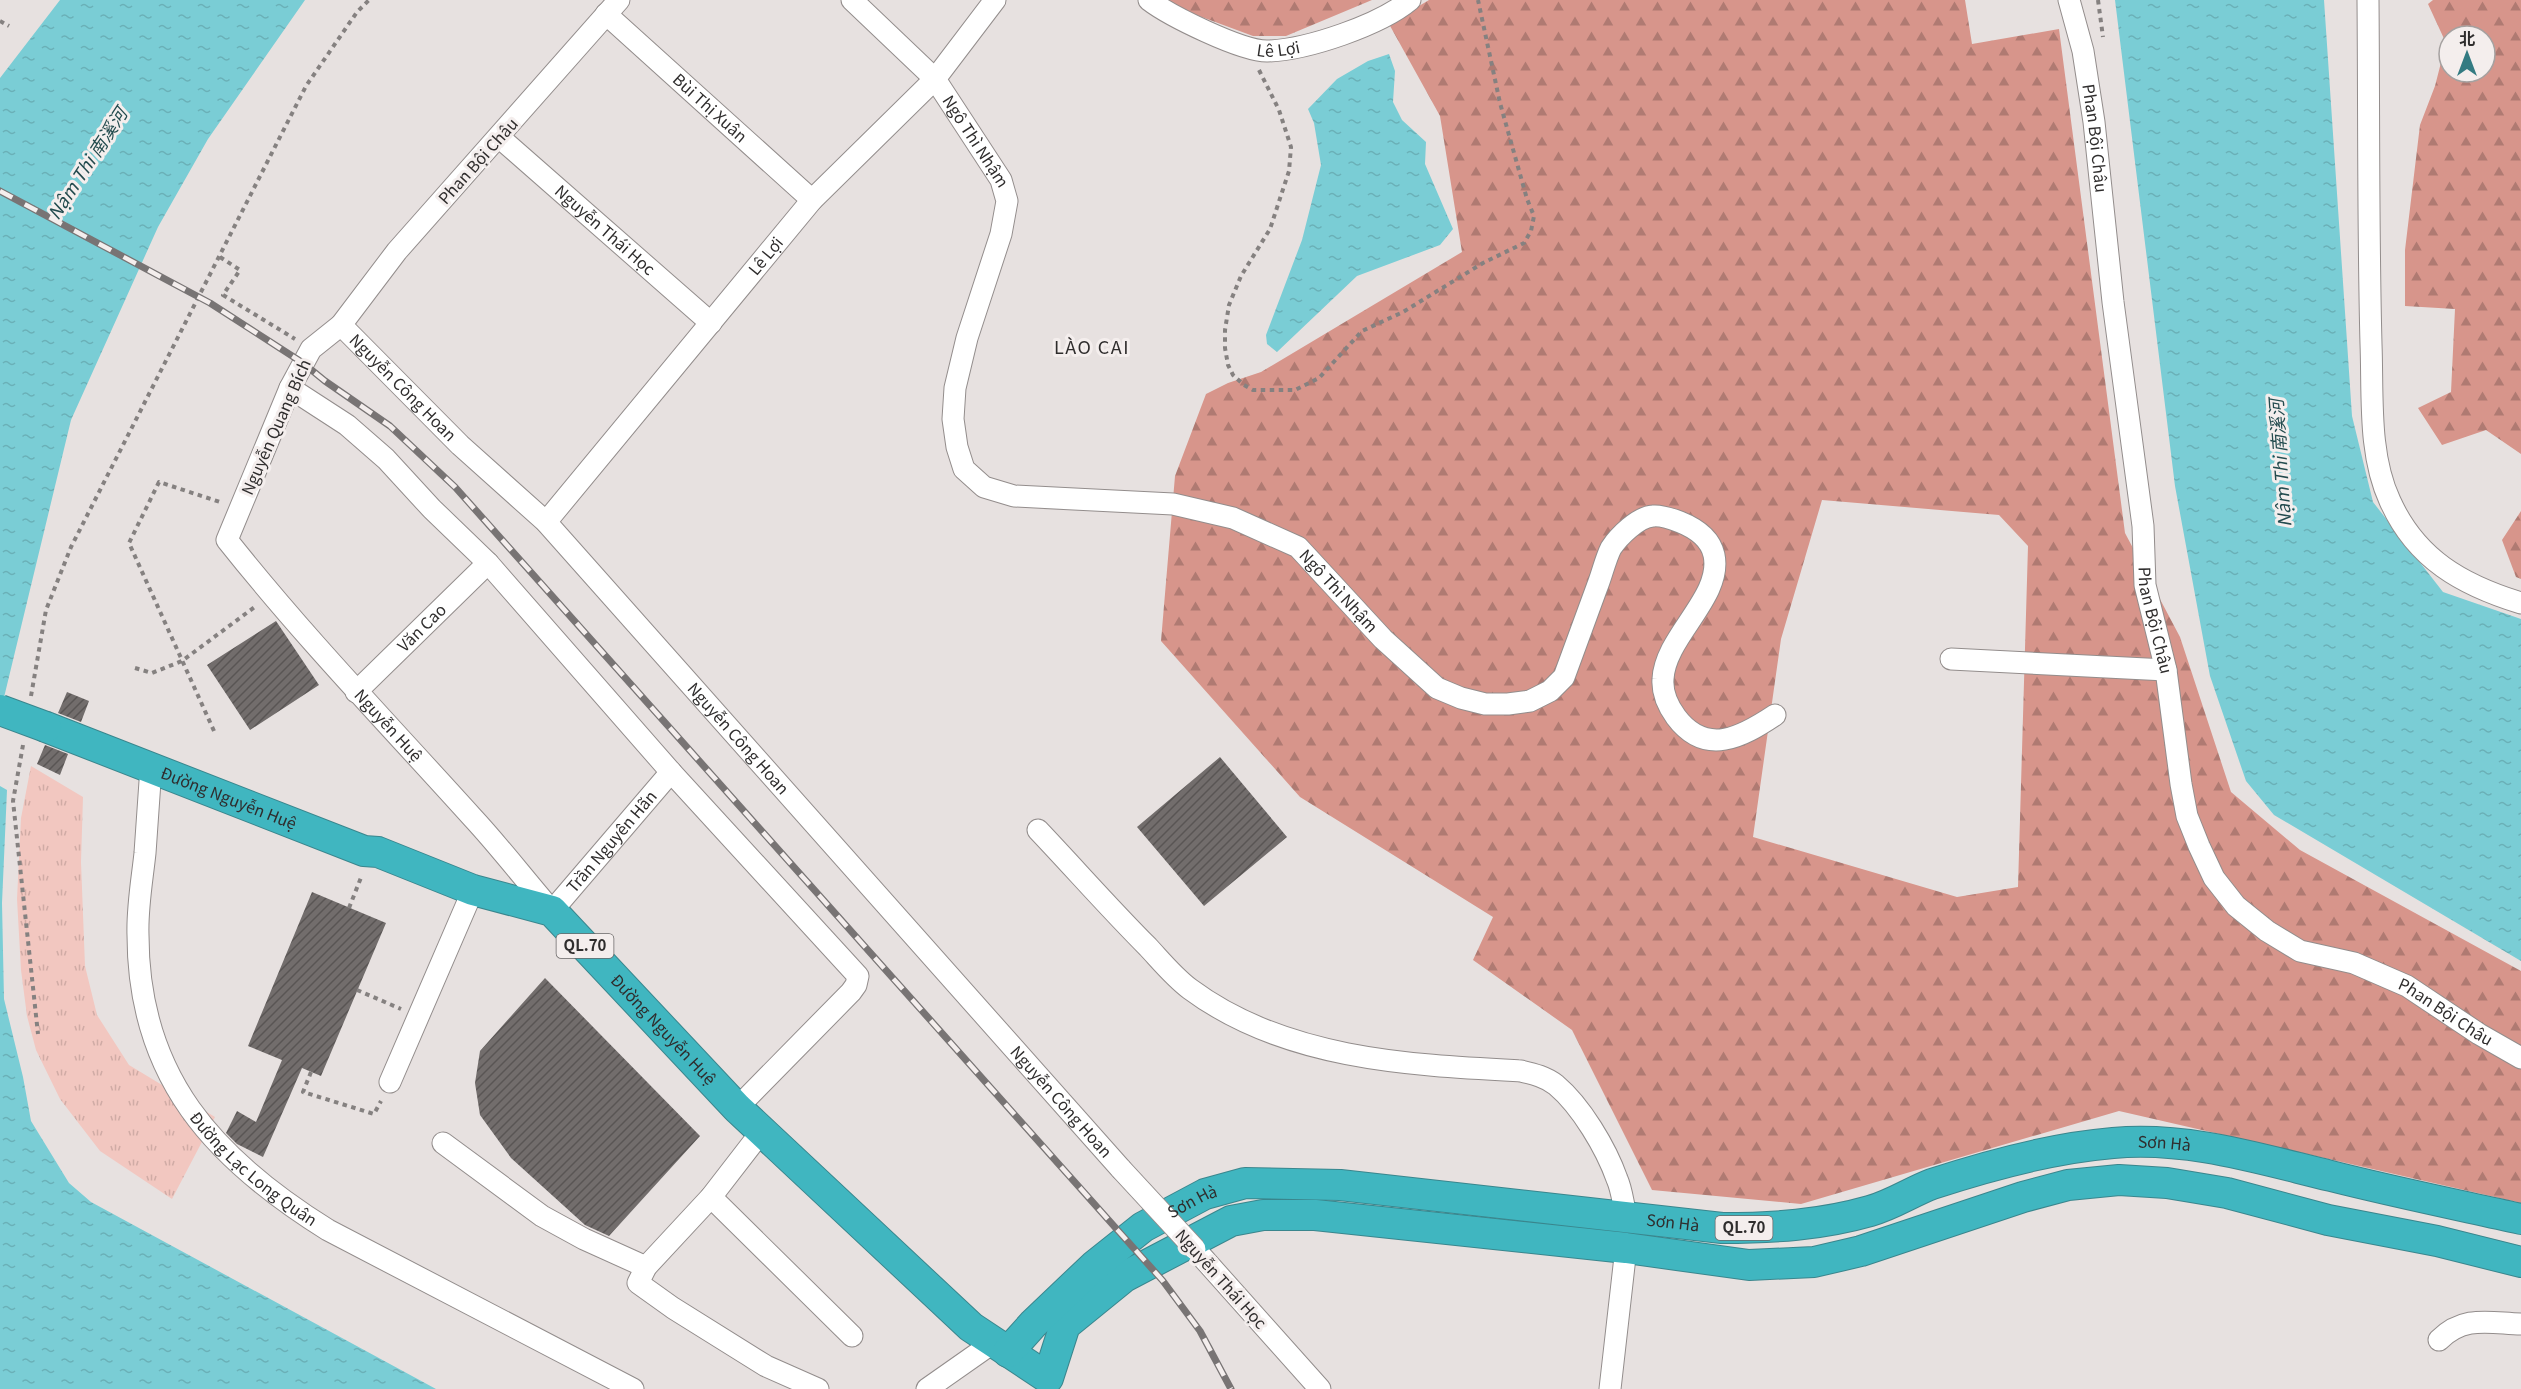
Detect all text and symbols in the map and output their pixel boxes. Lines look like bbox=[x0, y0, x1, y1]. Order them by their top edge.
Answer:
north arrow bbox=[2437, 24, 2497, 84]
text: 北 bbox=[2459, 26, 2475, 50]
street label: Lê Lợi bbox=[1255, 34, 1302, 62]
street label: Bùi Thị Xuân bbox=[668, 67, 753, 147]
street label: Phan Bội Châu bbox=[2077, 82, 2114, 194]
street label: Ngô Thì Nhậm bbox=[937, 90, 1016, 192]
water label: Nậm Thi 南溪河 bbox=[40, 99, 134, 224]
street label: Phan Bội Châu bbox=[432, 112, 523, 209]
street label: Nguyễn Thái Học bbox=[550, 178, 661, 280]
street label: Lê Lợi bbox=[742, 231, 788, 280]
street label: Nguyễn Công Hoan bbox=[345, 328, 463, 446]
district label: LÀO CAI bbox=[1054, 333, 1130, 359]
street label: Nguyễn Quang Bích bbox=[234, 355, 316, 498]
water label: Nậm Thi 南溪河 bbox=[2261, 395, 2296, 528]
street label: Ngô Thì Nhậm bbox=[1295, 543, 1384, 637]
street label: Phan Bội Châu bbox=[2133, 566, 2179, 676]
street label: Văn Cao bbox=[391, 597, 451, 657]
street label: Nguyễn Công Hoan bbox=[683, 676, 796, 799]
street label: Nguyễn Huệ bbox=[349, 683, 429, 766]
street label: Đường Nguyễn Huệ bbox=[157, 760, 301, 835]
street label: Trần Nguyên Hãn bbox=[560, 784, 662, 897]
road number: QL.70 bbox=[556, 934, 614, 958]
street label: Đường Nguyễn Huệ bbox=[606, 968, 722, 1090]
street label: Phan Bội Châu bbox=[2395, 971, 2498, 1051]
street label: Nguyễn Công Hoan bbox=[1006, 1040, 1118, 1162]
street label: Đường Lạc Long Quân bbox=[185, 1106, 322, 1231]
street label: Sơn Hà bbox=[2138, 1129, 2192, 1156]
street label: Sơn Hà bbox=[1163, 1178, 1220, 1223]
street label: Sơn Hà bbox=[1645, 1207, 1701, 1236]
road number: QL.70 bbox=[1716, 1216, 1772, 1240]
street label: Nguyễn Thái Học bbox=[1170, 1223, 1273, 1333]

